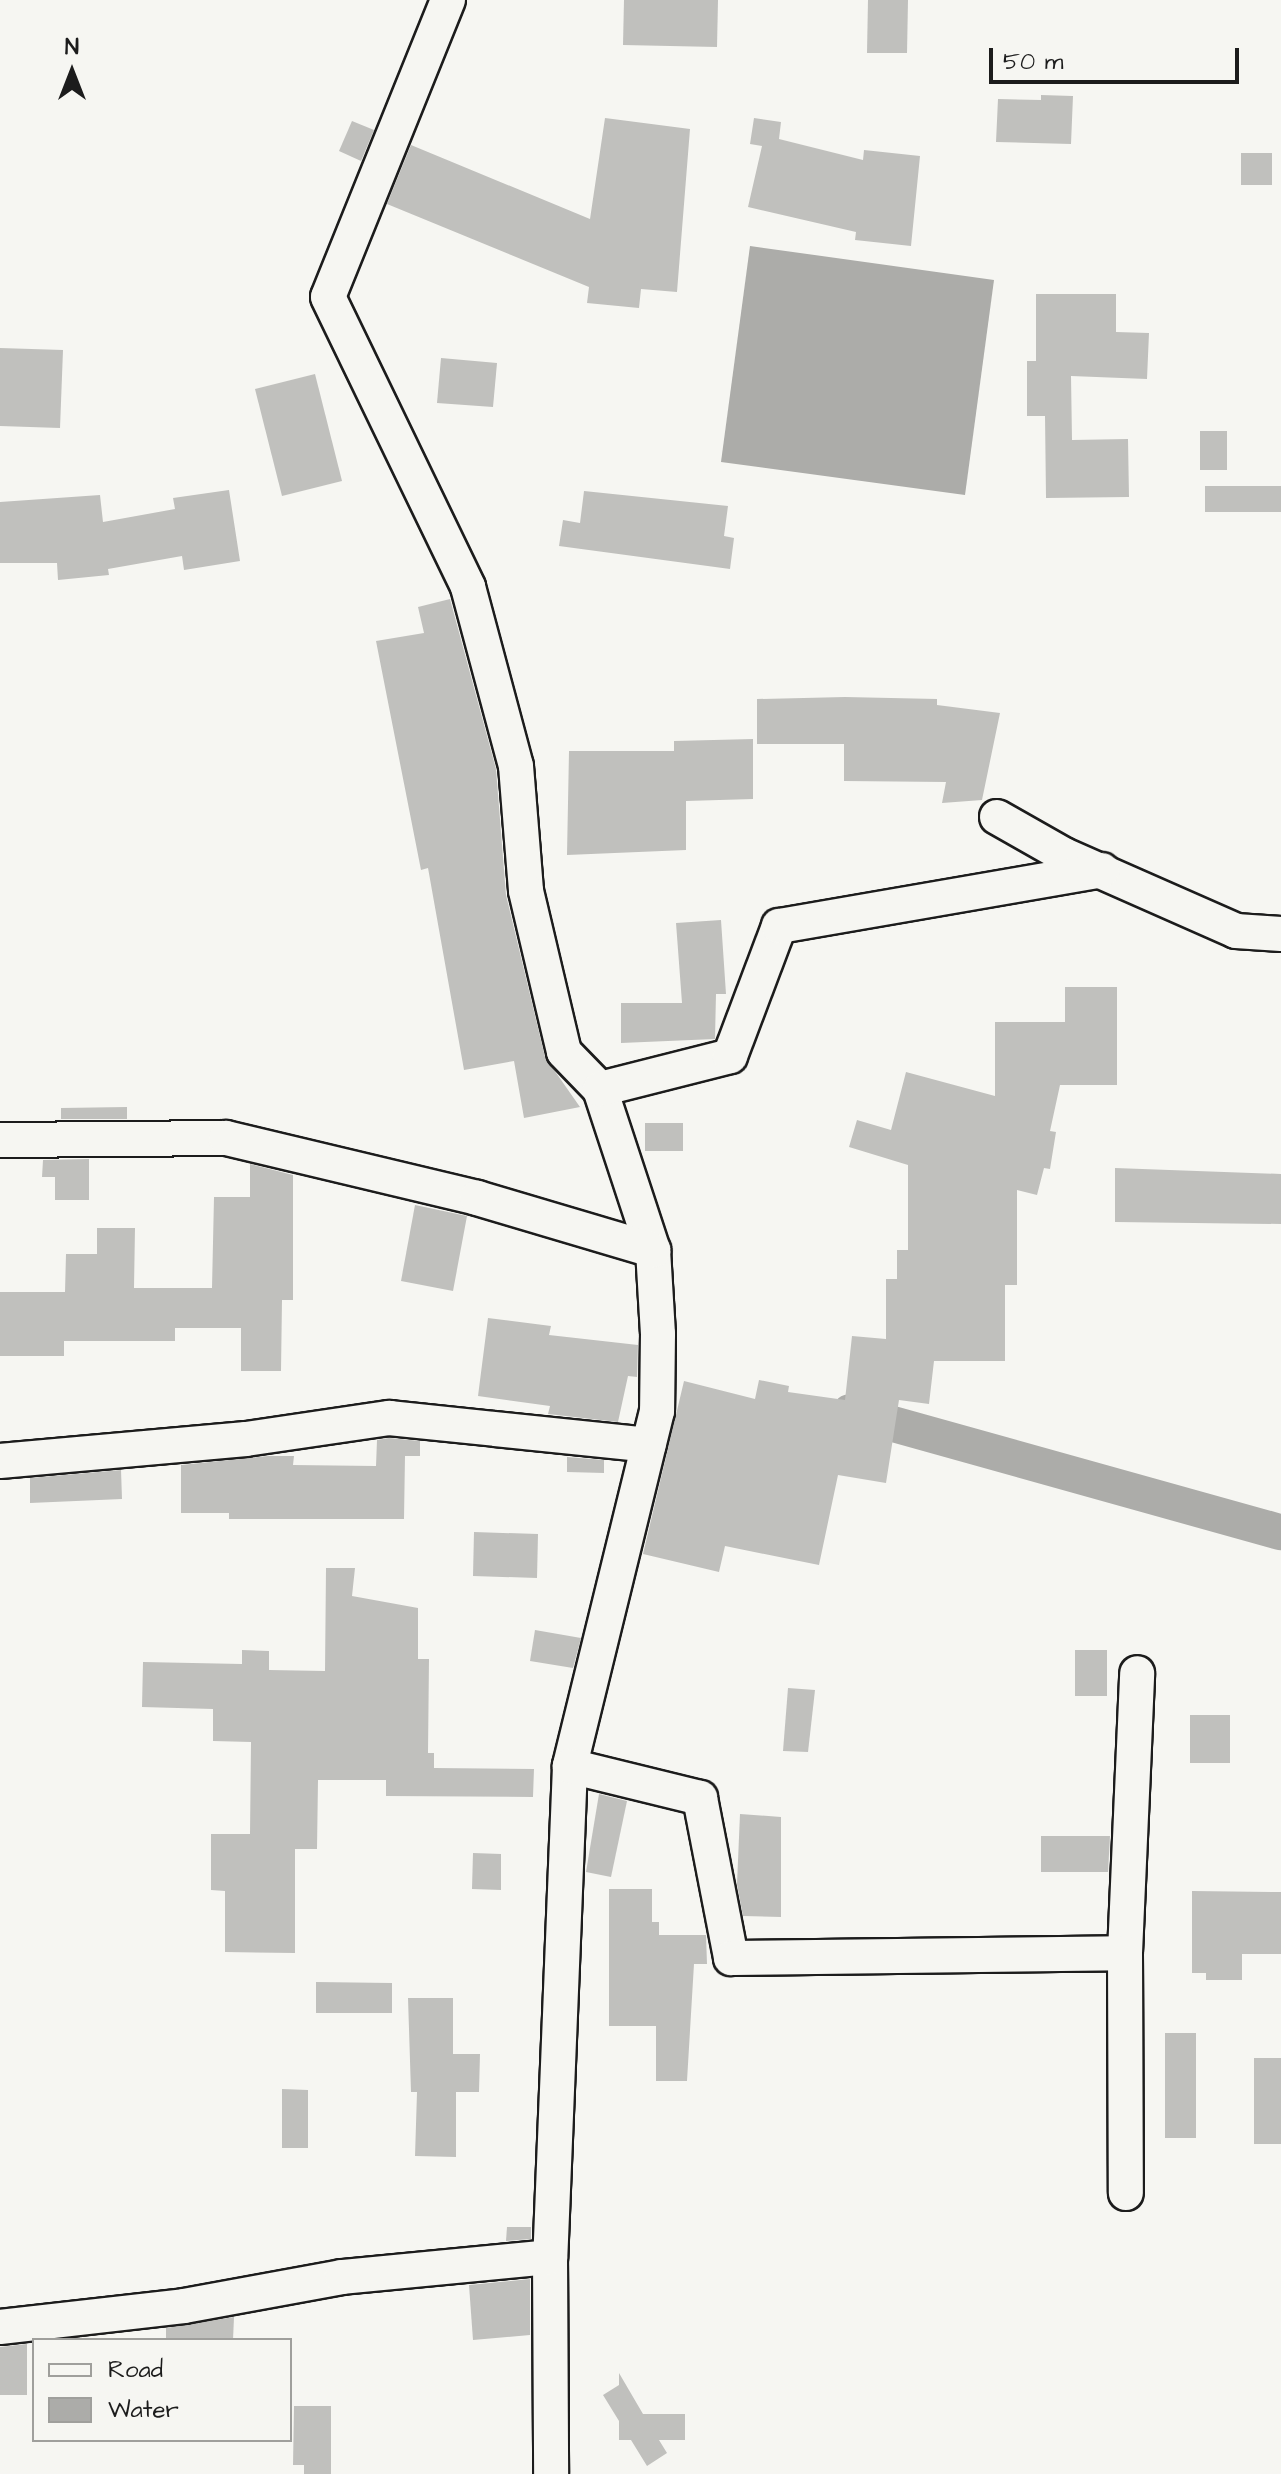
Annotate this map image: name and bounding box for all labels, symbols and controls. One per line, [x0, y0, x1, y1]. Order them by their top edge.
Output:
north arrow [32, 32, 112, 112]
text: N [65, 32, 79, 63]
scale bar [993, 32, 1243, 82]
text: 50 m [1003, 45, 1063, 79]
legend [32, 2338, 292, 2442]
text: Road [108, 2353, 163, 2387]
text: Water [108, 2393, 179, 2427]

